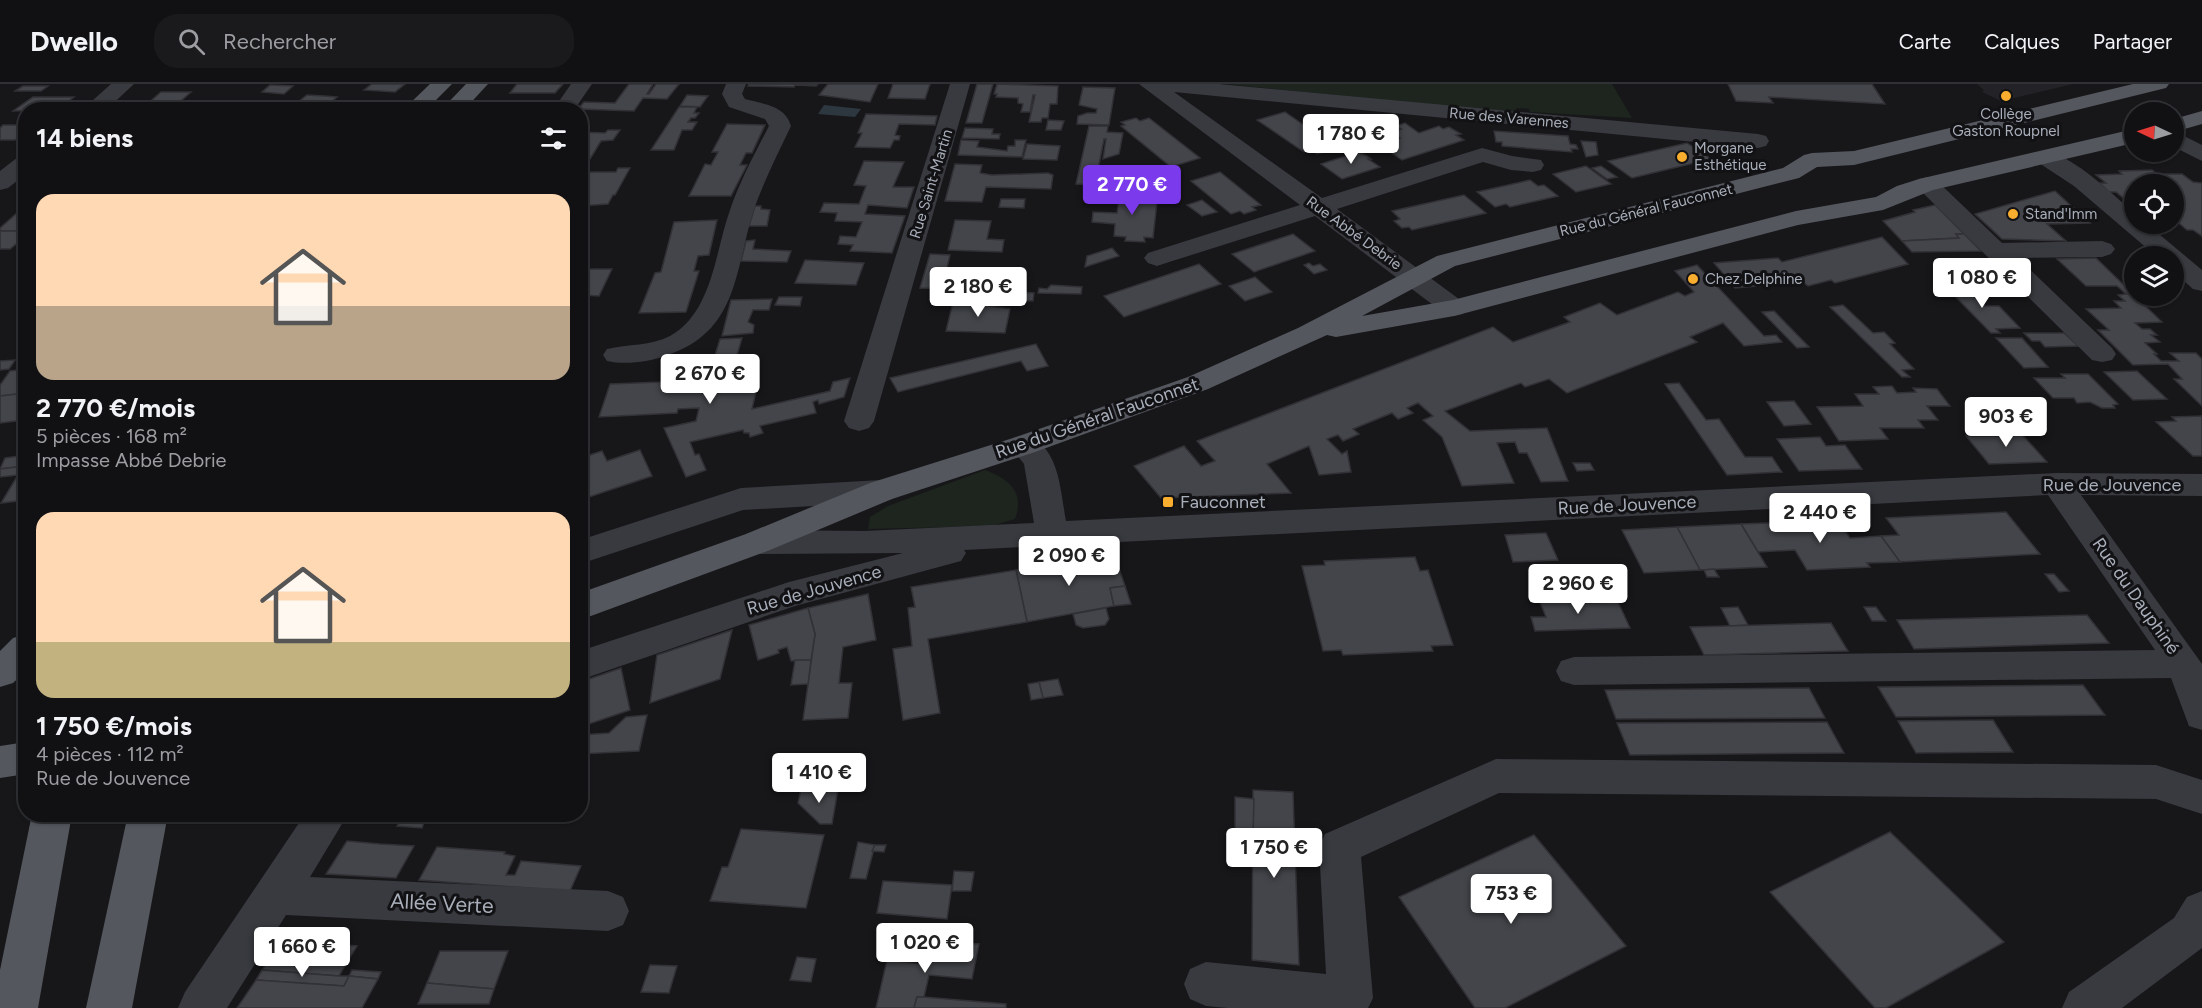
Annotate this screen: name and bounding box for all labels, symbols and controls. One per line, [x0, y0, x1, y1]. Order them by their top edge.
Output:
search box [154, 14, 574, 68]
text: Dwello [30, 24, 118, 58]
icon: search [175, 25, 208, 58]
text: Rechercher [223, 28, 336, 55]
text: Carte [1899, 29, 1951, 54]
text: Calques [1984, 29, 2060, 54]
text: Partager [2093, 29, 2172, 54]
marker: Collège Gaston Roupnel [1999, 89, 2013, 103]
north arrow [2124, 102, 2184, 162]
map controls [2124, 102, 2184, 306]
street label: Rue des Varennes [1448, 104, 1570, 132]
place label: Collège Gaston Roupnel [1952, 105, 2060, 140]
pin: 1 780 € [1296, 114, 1406, 165]
text: 1 780 € [1317, 121, 1385, 145]
text: 14 biens [36, 122, 133, 154]
icon: filters [537, 122, 570, 155]
street label: Rue Saint-Martin [906, 127, 956, 241]
place label: Morgane Esthétique [1694, 139, 1767, 174]
marker: Morgane Esthétique [1675, 150, 1689, 164]
pin: 2 770 € [1077, 165, 1187, 216]
text: 2 770 € [1097, 172, 1167, 196]
button: locate [2124, 174, 2184, 234]
street label: Rue du Général Fauconnet [1558, 180, 1735, 240]
street label: Rue Abbé Debrie [1303, 192, 1405, 274]
place label: Stand'Imm [2025, 205, 2097, 223]
marker: Stand'Imm [2006, 207, 2020, 221]
icon: home [249, 233, 357, 341]
button: layers [2124, 246, 2184, 306]
pin: 1 080 € [1927, 258, 2037, 309]
text: 1 080 € [1947, 265, 2017, 289]
pin: 2 180 € [923, 267, 1033, 318]
place label: Chez Delphine [1705, 270, 1803, 288]
marker: Chez Delphine [1686, 272, 1700, 286]
text: 2 180 € [944, 274, 1012, 298]
pin: 2 670 € [655, 354, 765, 405]
text: 2 670 € [675, 361, 745, 385]
street label: Rue du Général Fauconnet [992, 373, 1202, 463]
text: 2 770 €/mois [36, 392, 195, 424]
pin: 903 € [1964, 397, 2048, 448]
text: 903 € [1979, 404, 2033, 428]
text: 5 pièces · 168 m² [36, 424, 187, 448]
text: Impasse Abbé Debrie [36, 448, 227, 472]
street label: Rue de Jouvence [2043, 474, 2182, 496]
street label: Rue de Jouvence [1557, 490, 1697, 520]
place label: Fauconnet [1180, 491, 1266, 513]
pin: 2 440 € [1765, 493, 1875, 544]
marker: Fauconnet [1161, 495, 1175, 509]
text: 2 440 € [1783, 500, 1857, 524]
street label: Rue du Dauphiné [2088, 534, 2184, 659]
pin: 2 090 € [1014, 536, 1124, 587]
text: 2 090 € [1033, 543, 1105, 567]
icon: home [249, 551, 357, 659]
street label: Rue de Jouvence [744, 560, 884, 620]
pin: 2 960 € [1523, 564, 1633, 615]
text: 2 960 € [1542, 571, 1614, 595]
text: 1 750 €/mois [36, 710, 192, 742]
text: 4 pièces · 112 m² [36, 742, 184, 766]
pin: 1 410 € [764, 753, 874, 804]
text: 1 410 € [786, 760, 852, 784]
text: Rue de Jouvence [36, 766, 190, 790]
pin: 1 750 € [1219, 828, 1329, 879]
text: 1 750 € [1240, 835, 1308, 859]
pin: 753 € [1469, 874, 1553, 925]
text: 753 € [1485, 881, 1537, 905]
street label: Allée Verte [390, 888, 494, 918]
pin: 1 020 € [870, 923, 980, 974]
pin: 1 660 € [247, 927, 357, 978]
text: 1 020 € [890, 930, 960, 954]
text: 1 660 € [268, 934, 336, 958]

